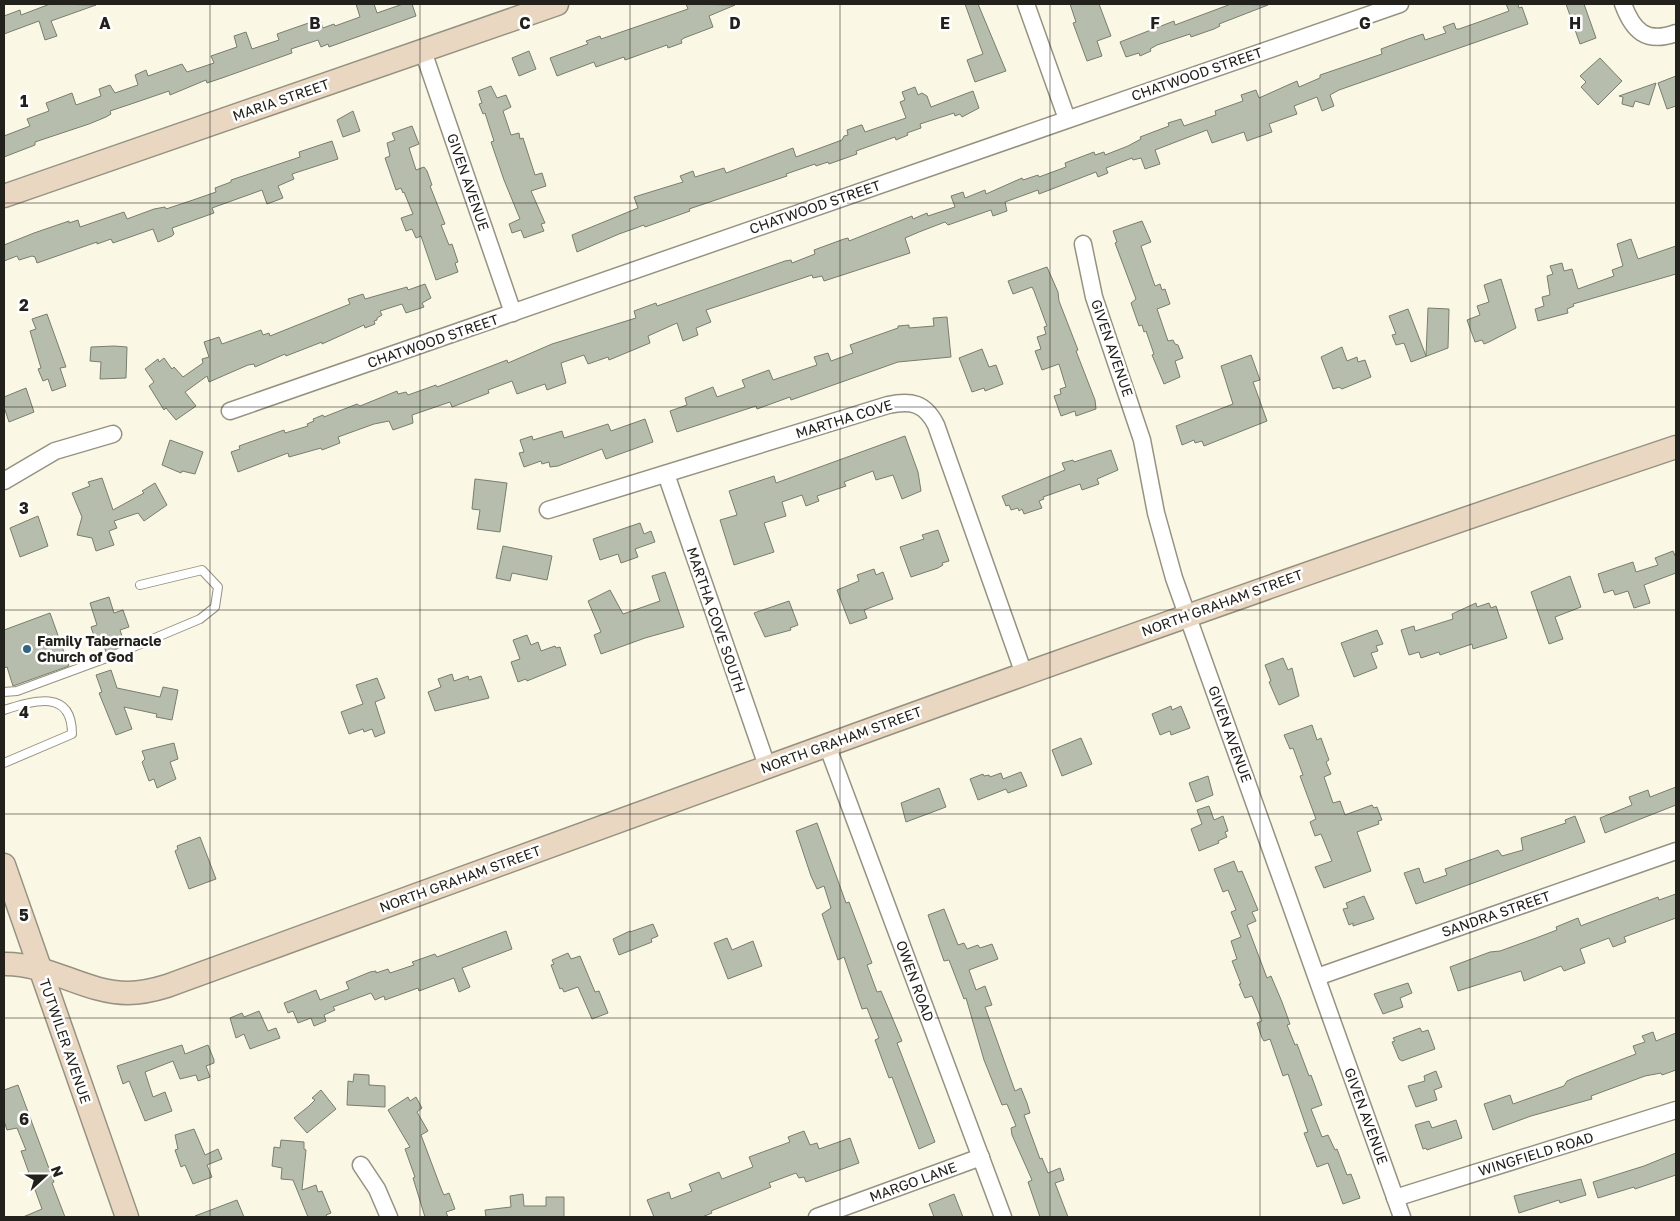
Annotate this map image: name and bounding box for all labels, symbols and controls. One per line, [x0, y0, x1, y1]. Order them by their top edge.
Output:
text: A [99, 13, 111, 33]
text: B [309, 13, 321, 33]
text: C [519, 13, 531, 33]
text: D [729, 13, 741, 33]
text: E [940, 13, 950, 33]
text: F [1150, 13, 1160, 33]
text: G [1359, 13, 1371, 33]
text: H [1569, 13, 1581, 33]
street label: CHATWOOD STREET [1129, 43, 1265, 104]
street label: MARIA STREET [230, 75, 332, 124]
text: 1 [20, 91, 28, 111]
street label: GIVEN AVENUE [444, 131, 493, 233]
street label: CHATWOOD STREET [747, 176, 883, 237]
text: 2 [19, 295, 29, 315]
street label: GIVEN AVENUE [1088, 297, 1137, 399]
street label: CHATWOOD STREET [365, 310, 501, 371]
street label: MARTHA COVE [793, 396, 894, 441]
text: 3 [19, 498, 29, 518]
street label: MARTHA COVE SOUTH [684, 545, 749, 695]
street label: NORTH GRAHAM STREET [1139, 565, 1305, 640]
place label: Family Tabernacle Church of God [37, 632, 162, 665]
marker: Family Tabernacle Church of God [21, 643, 33, 655]
street label: GIVEN AVENUE [1205, 683, 1256, 785]
text: 4 [19, 702, 29, 722]
street label: NORTH GRAHAM STREET [758, 702, 924, 777]
street label: NORTH GRAHAM STREET [377, 841, 543, 916]
street label: SANDRA STREET [1439, 887, 1553, 940]
text: 5 [19, 905, 29, 925]
street label: OWEN ROAD [893, 938, 938, 1024]
street label: TUTWILER AVENUE [36, 976, 95, 1105]
street label: GIVEN AVENUE [1341, 1065, 1392, 1167]
text: 6 [19, 1109, 29, 1129]
street label: WINGFIELD ROAD [1476, 1128, 1596, 1179]
north arrow [20, 1151, 70, 1201]
street label: MARGO LANE [867, 1158, 959, 1205]
text: N [48, 1163, 67, 1179]

